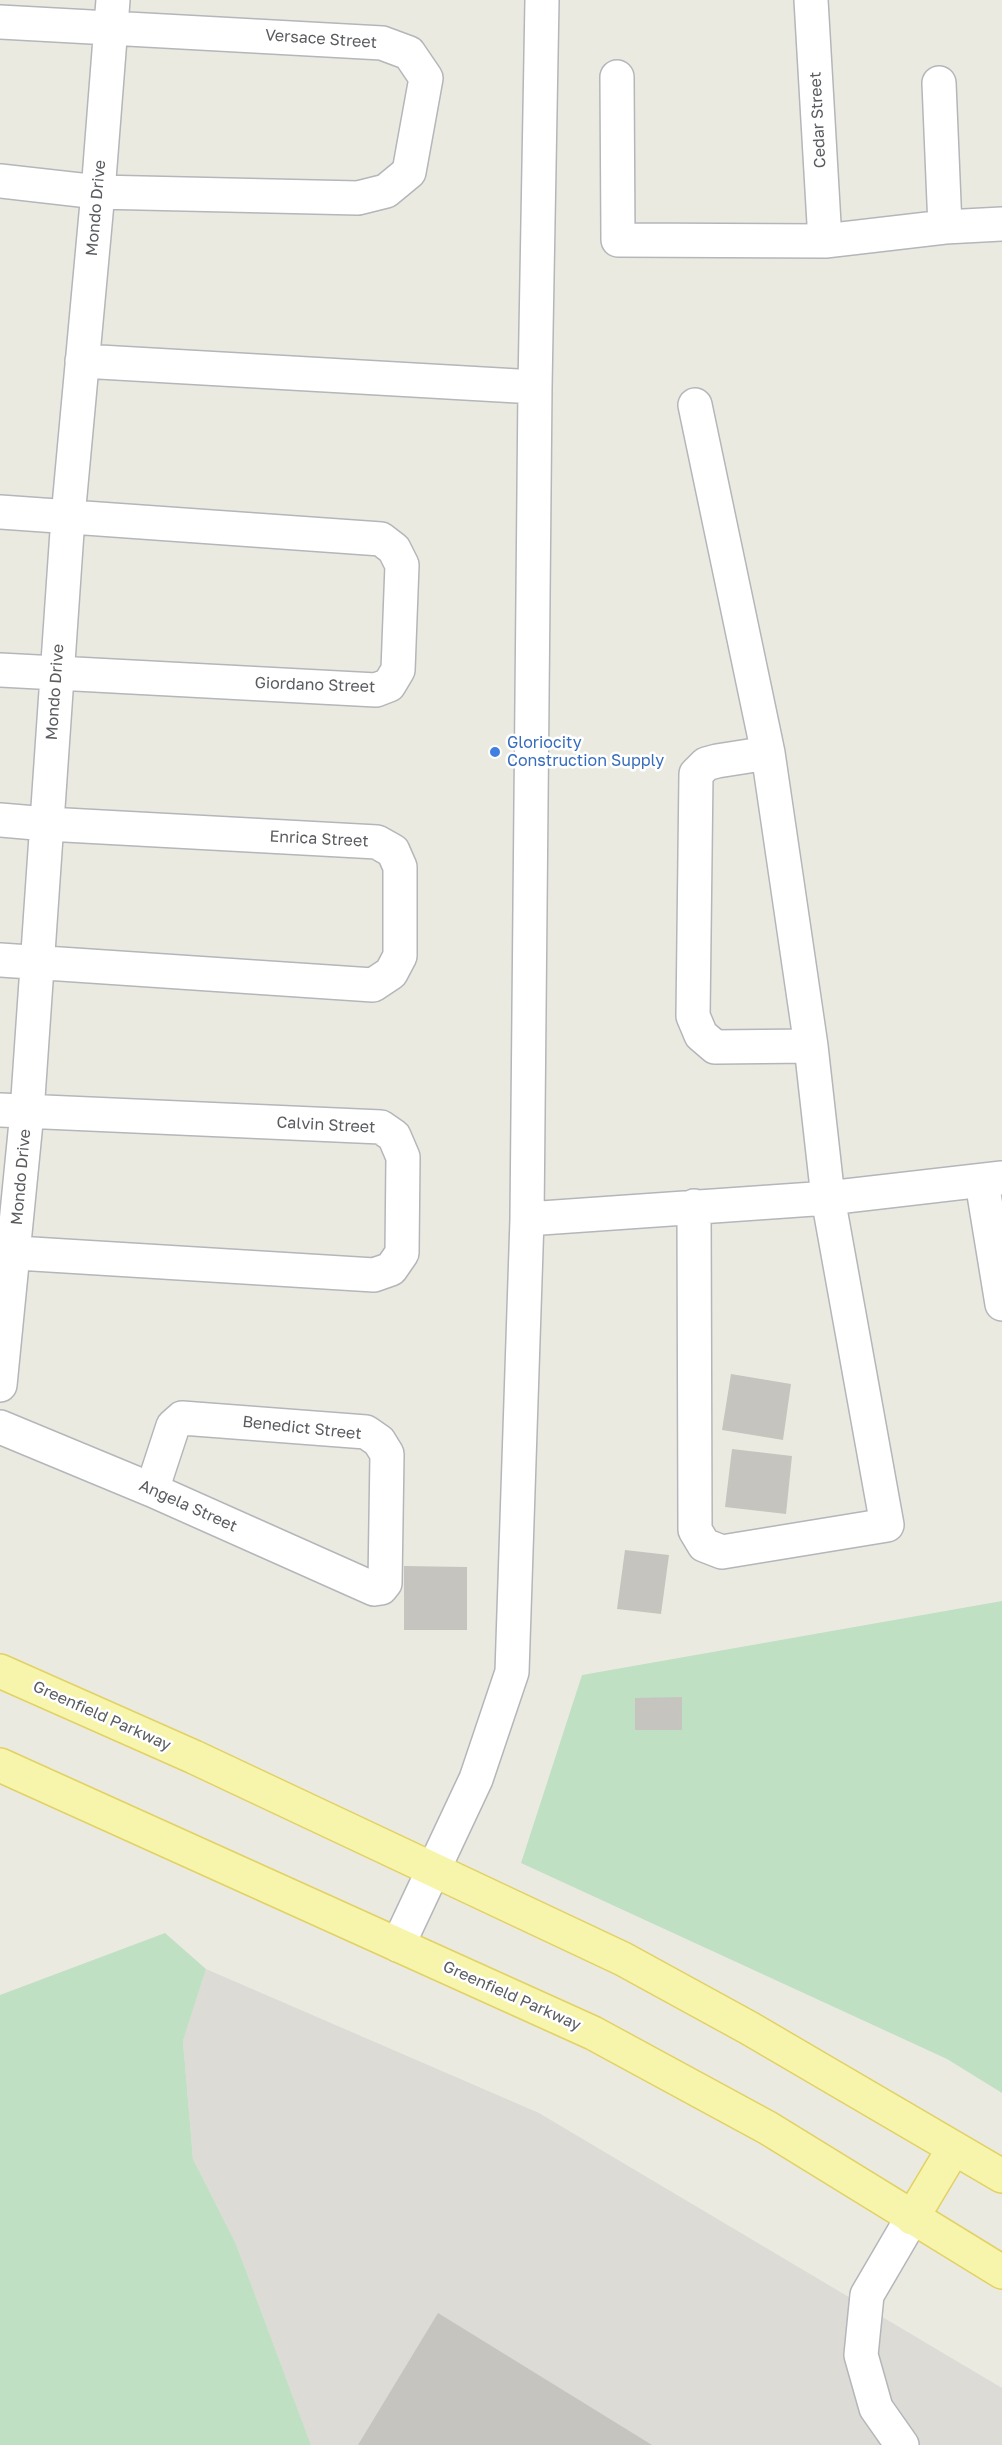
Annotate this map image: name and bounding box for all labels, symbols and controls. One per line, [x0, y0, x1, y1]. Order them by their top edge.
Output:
street label: Versace Street [264, 26, 378, 52]
street label: Cedar Street [806, 71, 830, 169]
street label: Mondo Drive [82, 159, 110, 257]
street label: Mondo Drive [42, 643, 68, 741]
street label: Giordano Street [254, 673, 376, 697]
place label: Gloriocity Construction Supply [507, 733, 664, 771]
marker: Gloriocity Construction Supply [488, 745, 502, 759]
street label: Enrica Street [269, 827, 369, 851]
street label: Calvin Street [276, 1113, 376, 1137]
street label: Mondo Drive [7, 1128, 35, 1226]
street label: Benedict Street [241, 1412, 363, 1444]
street label: Angela Street [136, 1476, 240, 1536]
street label: Greenfield Parkway [30, 1677, 174, 1755]
street label: Greenfield Parkway [440, 1957, 584, 2035]

